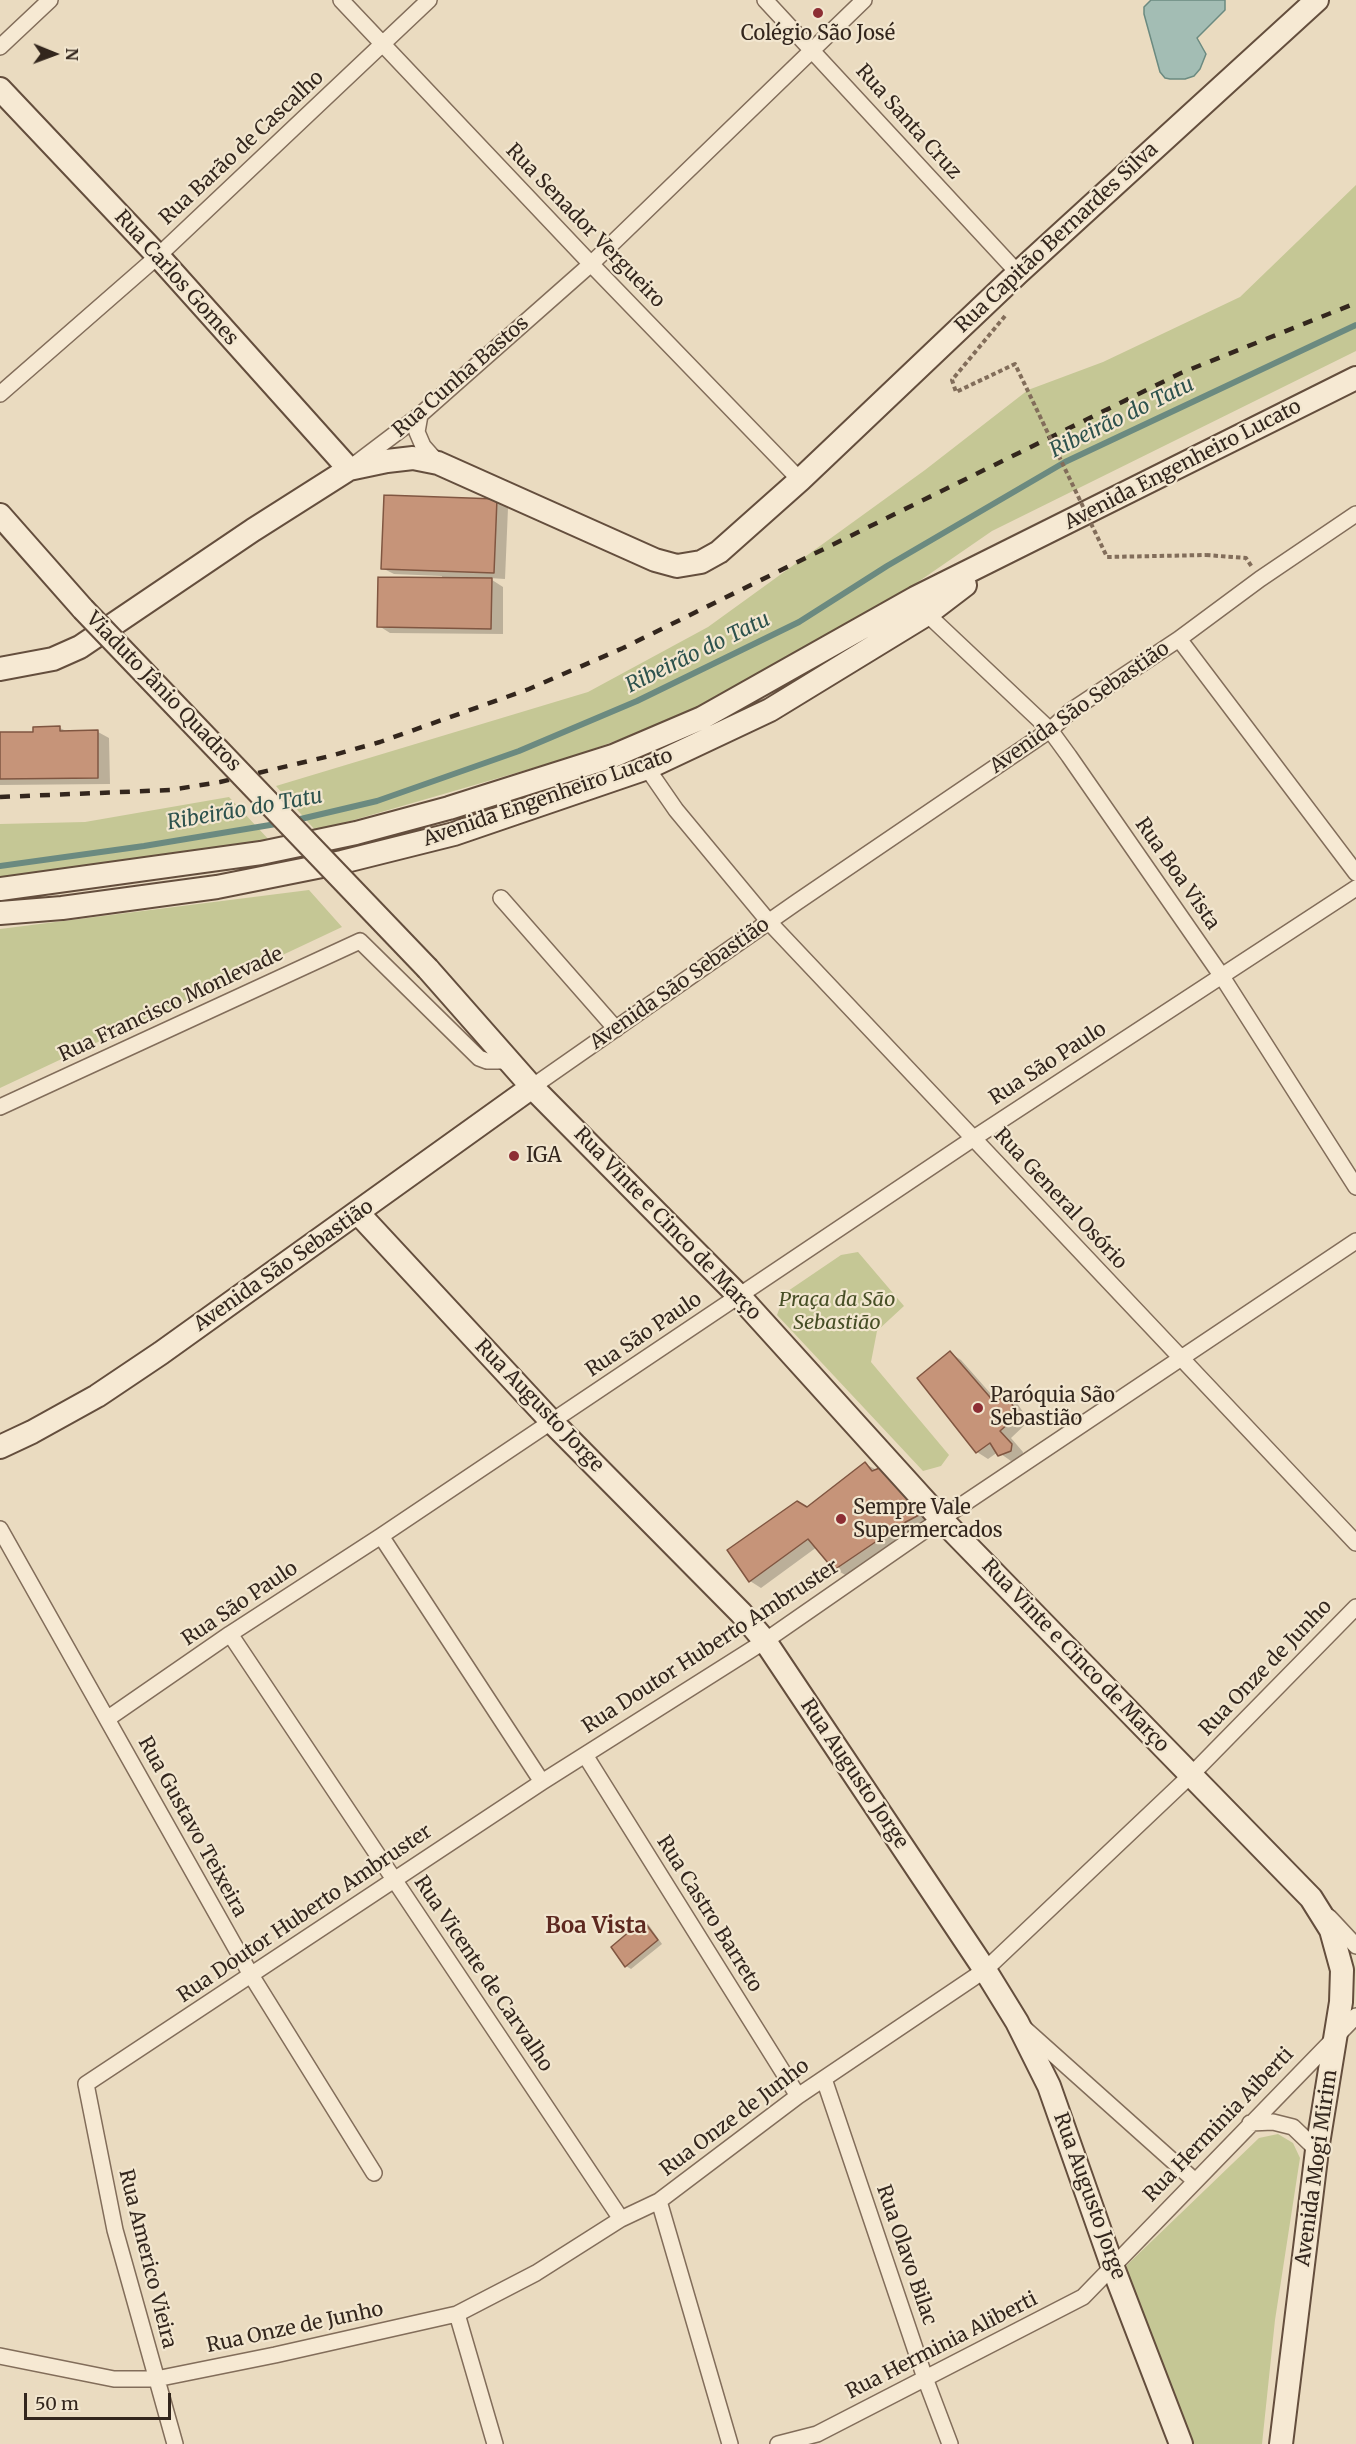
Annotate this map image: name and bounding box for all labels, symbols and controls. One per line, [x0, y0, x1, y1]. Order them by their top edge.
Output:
marker: Colégio São José [811, 6, 825, 20]
place label: Colégio São José [741, 22, 895, 46]
north arrow [24, 24, 84, 84]
text: N [62, 48, 82, 61]
street label: Rua Santa Cruz [850, 60, 966, 184]
street label: Rua Barão de Cascalho [155, 66, 329, 230]
street label: Rua Capitão Bernardes Silva [951, 138, 1163, 338]
street label: Rua Senador Vergueiro [500, 139, 670, 313]
street label: Rua Carlos Gomes [109, 206, 243, 350]
street label: Rua Cunha Bastos [388, 311, 534, 443]
water label: Ribeirão do Tatu [1046, 372, 1198, 464]
street label: Avenida Engenheiro Lucato [1061, 395, 1305, 535]
street label: Viaduto Jânio Quadros [81, 607, 245, 777]
water label: Ribeirão do Tatu [622, 607, 774, 699]
street label: Avenida São Sebastião [986, 637, 1174, 779]
street label: Avenida Engenheiro Lucato [420, 744, 676, 852]
water label: Ribeirão do Tatu [165, 784, 325, 836]
street label: Rua Boa Vista [1130, 813, 1224, 935]
street label: Avenida São Sebastião [586, 913, 774, 1055]
street label: Rua Francisco Monlevade [55, 942, 287, 1068]
street label: Rua São Paulo [985, 1017, 1111, 1111]
street label: Rua Vinte e Cinco de Março [568, 1123, 766, 1325]
street label: Rua General Osório [988, 1123, 1132, 1275]
place label: IGA [526, 1144, 561, 1168]
marker: IGA [507, 1149, 521, 1163]
street label: Avenida São Sebastião [190, 1195, 378, 1337]
street label: Rua São Paulo [582, 1287, 706, 1383]
park label: Praça da São Sebastião [779, 1288, 895, 1335]
street label: Rua Augusto Jorge [470, 1335, 608, 1477]
place label: Paróquia São Sebastião [990, 1384, 1115, 1431]
marker: Paróquia São Sebastião [971, 1401, 985, 1415]
place label: Sempre Vale Supermercados [853, 1496, 1002, 1543]
marker: Sempre Vale Supermercados [834, 1512, 848, 1526]
street label: Rua Doutor Huberto Ambruster [578, 1555, 844, 1739]
street label: Rua Vinte e Cinco de Março [976, 1555, 1174, 1757]
street label: Rua São Paulo [178, 1556, 302, 1652]
street label: Rua Onze de Junho [1195, 1595, 1337, 1741]
street label: Rua Augusto Jorge [795, 1695, 913, 1853]
street label: Rua Gustavo Teixeira [132, 1733, 252, 1921]
street label: Rua Doutor Huberto Ambruster [173, 1820, 437, 2008]
street label: Rua Castro Barreto [651, 1831, 767, 1997]
street label: Rua Vicente de Carvalho [408, 1872, 558, 2076]
district label: Boa Vista [545, 1914, 647, 1940]
street label: Rua Herminia Aiberti [1139, 2043, 1299, 2207]
street label: Rua Onze de Junho [656, 2054, 814, 2182]
street label: Avenida Mogi Mirim [1291, 2068, 1343, 2268]
street label: Rua Augusto Jorge [1048, 2110, 1130, 2282]
street label: Rua Americo Vieira [113, 2167, 181, 2351]
street label: Rua Olavo Bilac [871, 2182, 941, 2328]
street label: Rua Herminia Aliberti [842, 2287, 1042, 2405]
street label: Rua Onze de Junho [204, 2298, 386, 2358]
scale bar [27, 2381, 174, 2419]
text: 50 m [35, 2392, 79, 2415]

